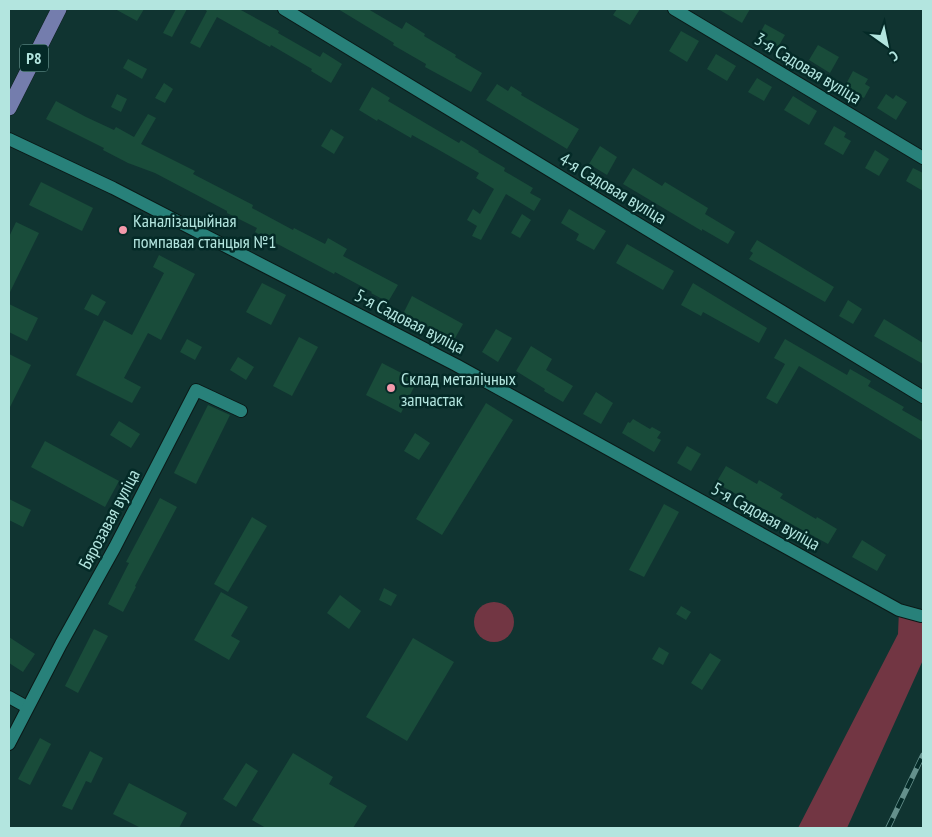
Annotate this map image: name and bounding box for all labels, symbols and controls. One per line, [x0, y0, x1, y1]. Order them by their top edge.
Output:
north arrow [862, 20, 912, 70]
street label: 3-я Садовая вуліца [750, 27, 866, 109]
road number: Р8 [20, 44, 48, 72]
text: С [886, 47, 902, 66]
street label: 4-я Садовая вуліца [555, 147, 671, 229]
place label: Каналізацыйная помпавая станцыя №1 [133, 209, 276, 253]
marker: Каналізацыйная помпавая станцыя №1 [117, 224, 129, 236]
street label: 5-я Садовая вуліца [351, 283, 469, 359]
place label: Склад металічных запчастак [401, 367, 516, 411]
marker: Склад металічных запчастак [385, 382, 397, 394]
street label: Бярозавая вуліца [73, 465, 145, 573]
street label: 5-я Садовая вуліца [708, 477, 824, 555]

